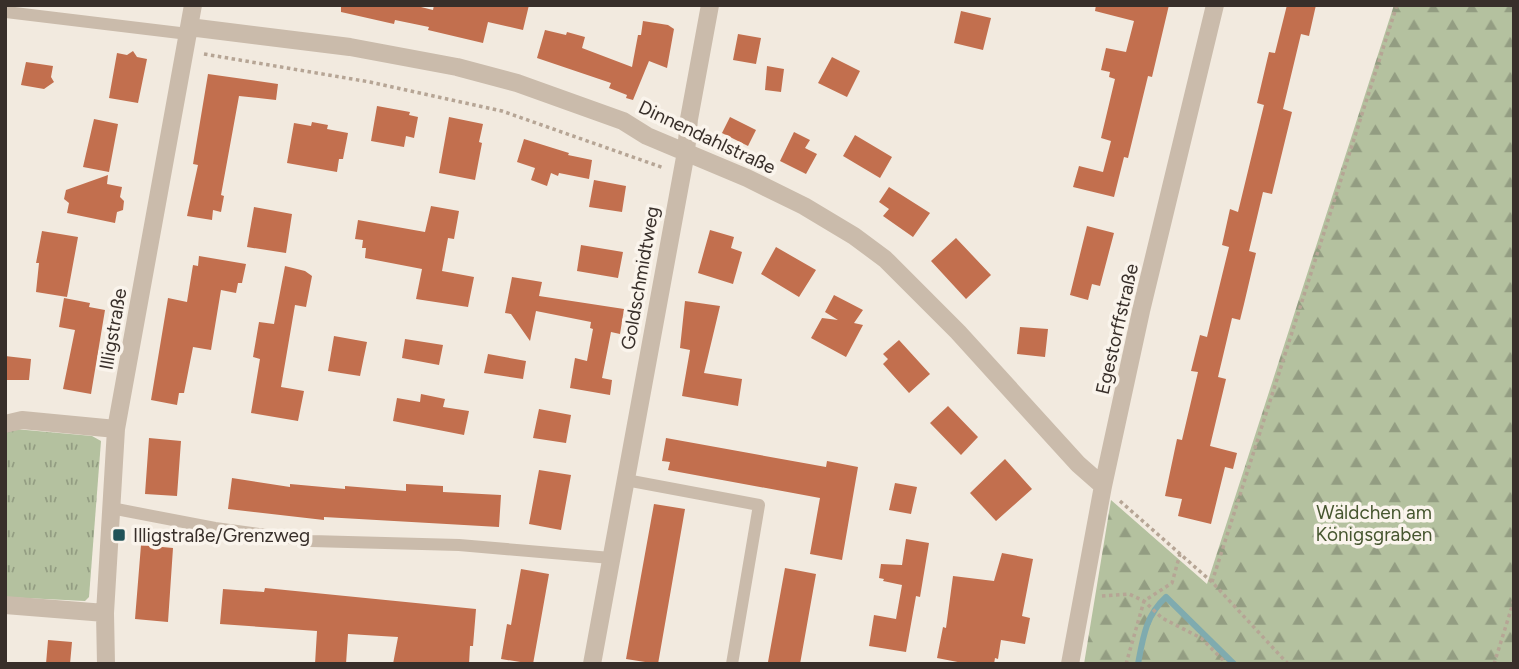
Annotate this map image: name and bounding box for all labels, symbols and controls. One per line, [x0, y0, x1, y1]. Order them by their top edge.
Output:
street label: Dinnendahlstraße [635, 95, 779, 179]
street label: Goldschmidtweg [616, 204, 664, 352]
street label: Egestorffstraße [1091, 261, 1143, 397]
street label: Illigstraße [95, 286, 131, 372]
park label: Wäldchen am Königsgraben [1316, 501, 1432, 546]
place label: Illigstraße/Grenzweg [133, 524, 310, 547]
marker: Illigstraße/Grenzweg [111, 527, 127, 543]

